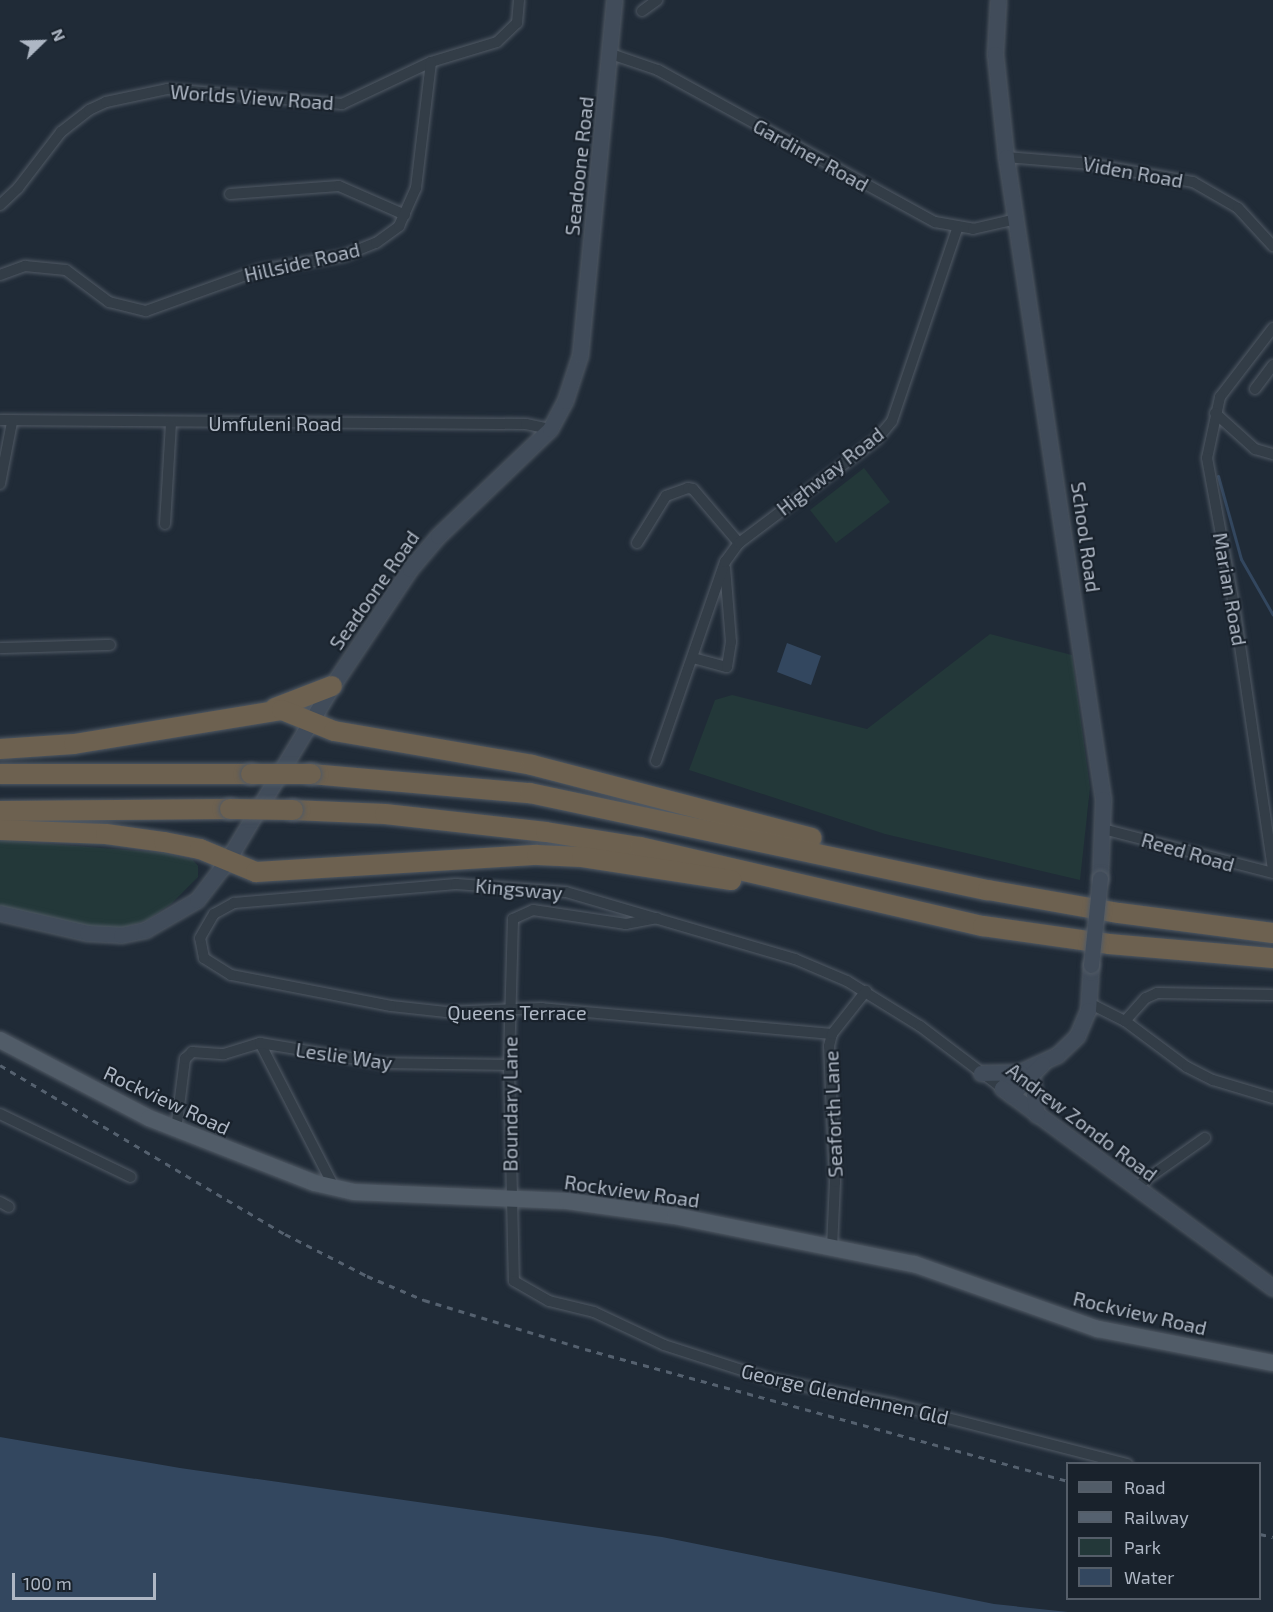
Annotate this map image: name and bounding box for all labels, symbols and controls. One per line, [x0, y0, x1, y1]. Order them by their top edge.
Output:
north arrow [12, 12, 72, 72]
text: N [48, 26, 70, 44]
street label: Worlds View Road [169, 79, 335, 115]
street label: Seadoone Road [560, 95, 598, 237]
street label: Gardiner Road [749, 113, 873, 197]
street label: Viden Road [1081, 151, 1185, 193]
street label: Hillside Road [242, 237, 362, 287]
street label: Umfuleni Road [208, 411, 342, 435]
street label: Highway Road [772, 422, 888, 520]
street label: School Road [1066, 480, 1106, 594]
street label: Seadoone Road [324, 526, 424, 654]
street label: Marian Road [1208, 530, 1252, 648]
street label: Reed Road [1139, 827, 1237, 877]
street label: Kingsway [474, 873, 564, 905]
street label: Queens Terrace [447, 1000, 587, 1024]
street label: Boundary Lane [498, 1036, 522, 1172]
street label: Leslie Way [294, 1037, 394, 1075]
street label: Seaforth Lane [819, 1050, 847, 1178]
street label: Andrew Zondo Road [1002, 1057, 1162, 1187]
street label: Rockview Road [100, 1060, 234, 1140]
street label: Rockview Road [563, 1170, 701, 1212]
street label: Rockview Road [1071, 1286, 1209, 1340]
street label: George Glendennen Gld [739, 1358, 951, 1430]
legend [1066, 1462, 1261, 1600]
text: Road [1124, 1476, 1165, 1498]
text: Railway [1124, 1506, 1189, 1528]
text: Park [1124, 1536, 1161, 1558]
scale bar [15, 1561, 159, 1599]
text: Water [1124, 1566, 1174, 1588]
text: 100 m [23, 1572, 72, 1594]

